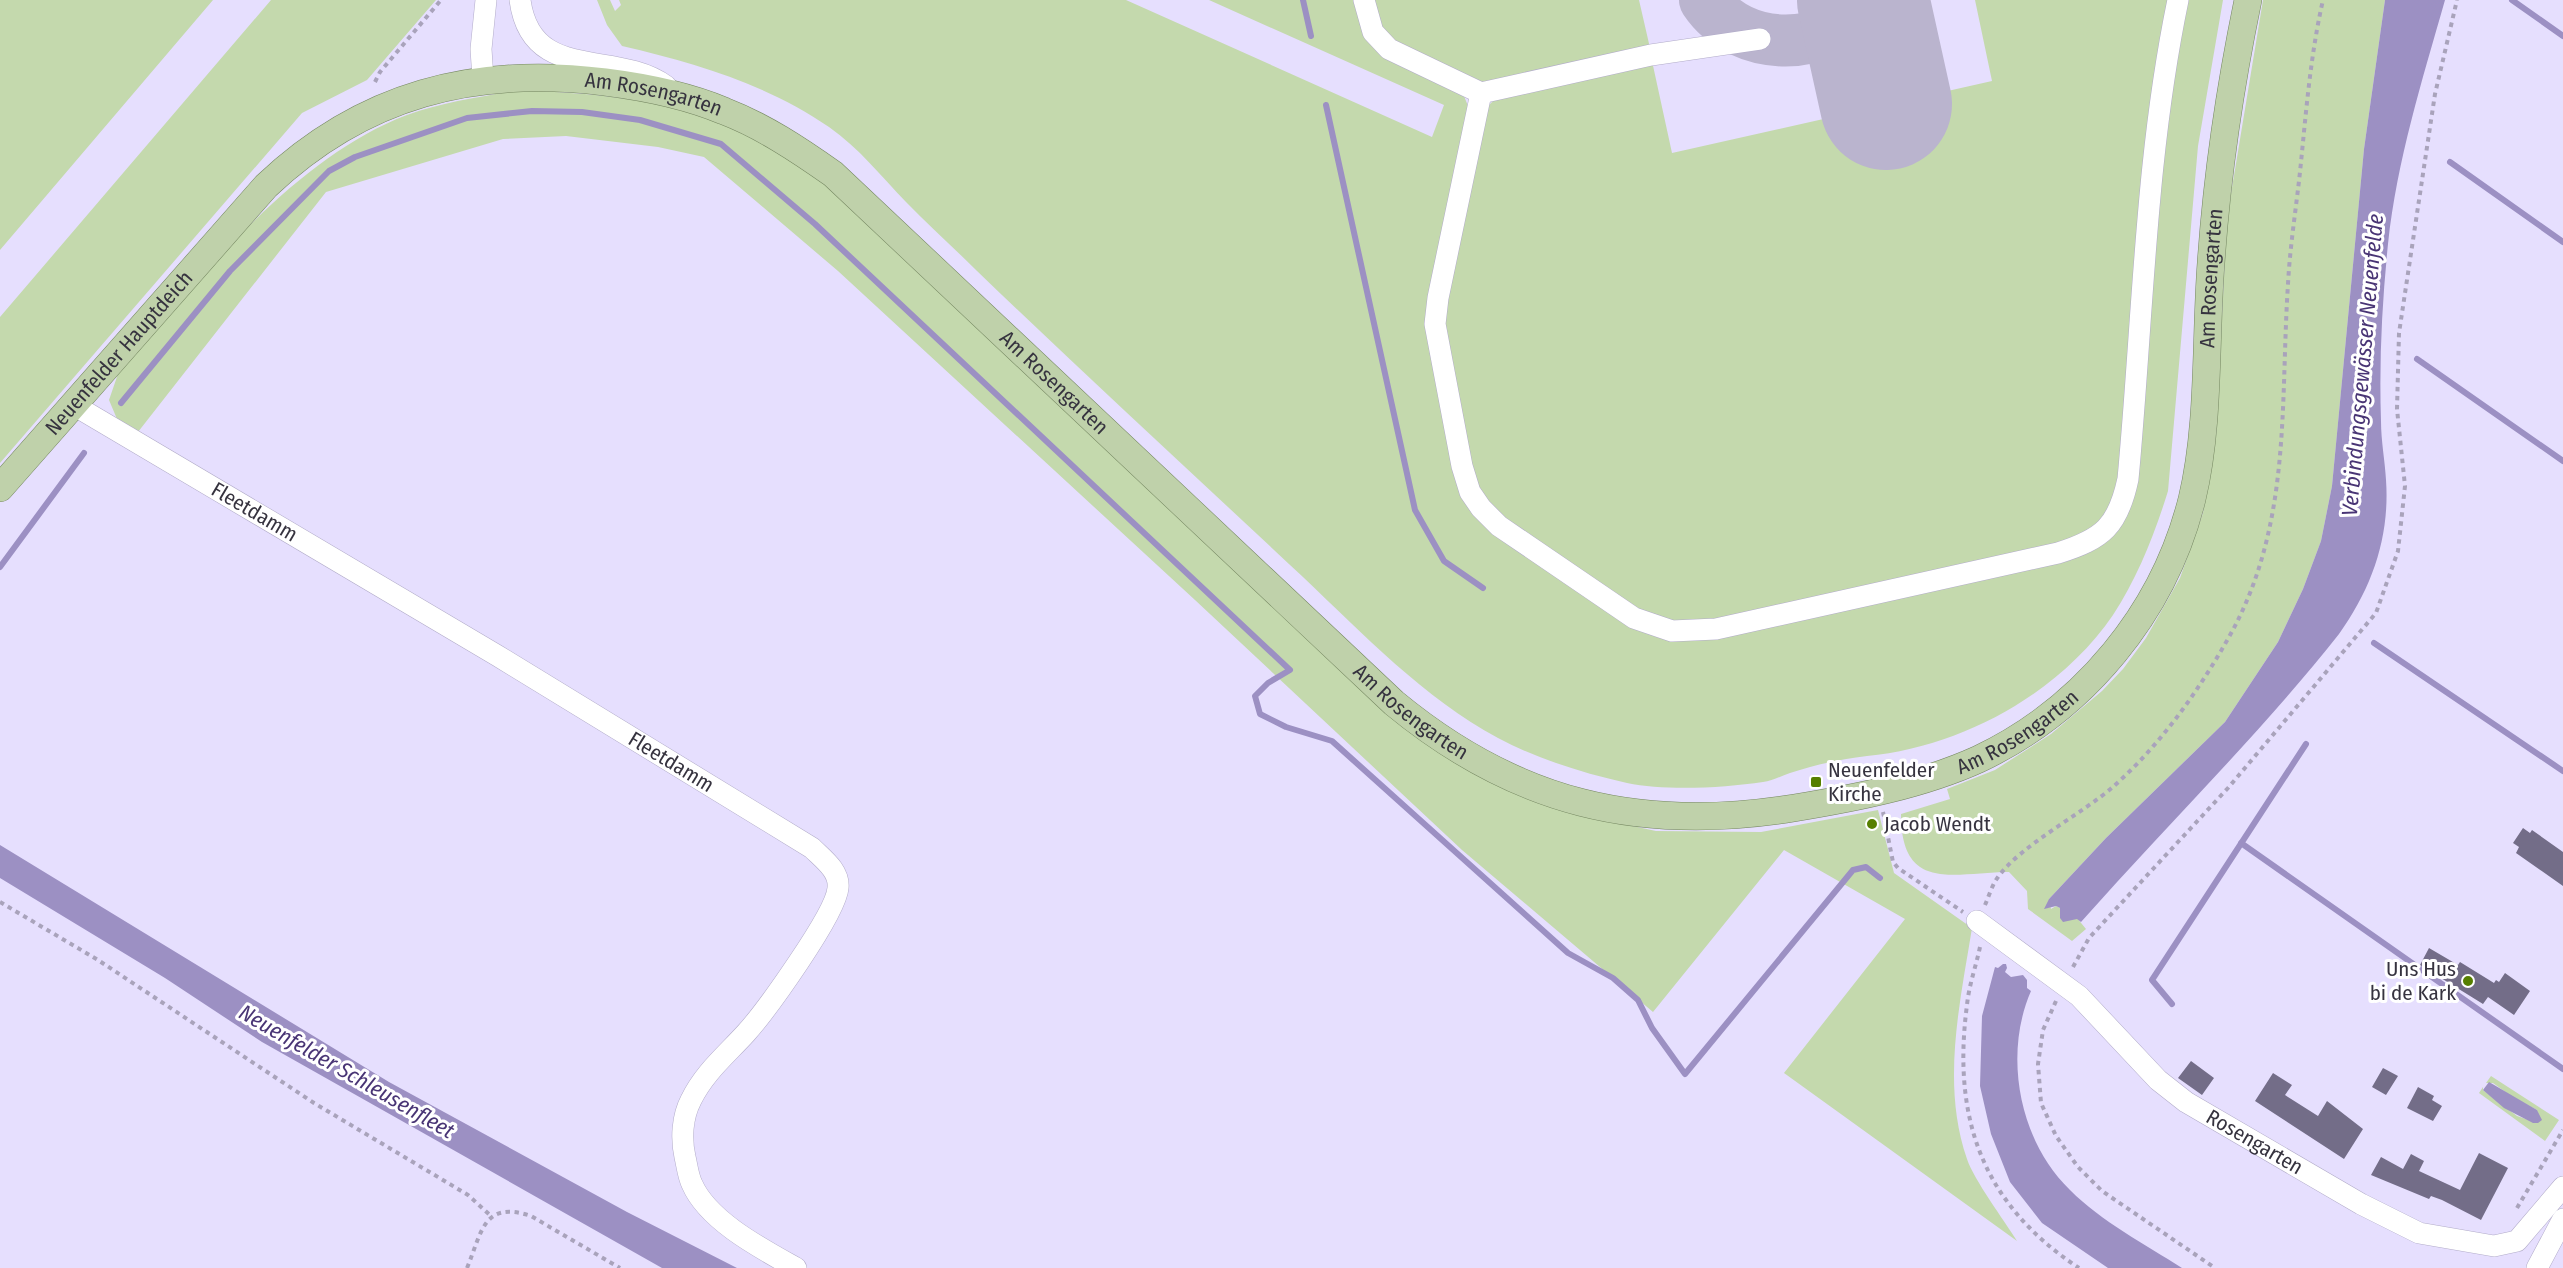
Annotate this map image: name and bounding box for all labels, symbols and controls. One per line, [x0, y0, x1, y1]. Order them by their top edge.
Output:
street label: Am Rosengarten [584, 67, 726, 122]
street label: Am Rosengarten [2194, 207, 2229, 349]
water label: Verbindungsgewässer Neuenfelde [2336, 213, 2389, 517]
street label: Neuenfelder Hauptdeich [40, 265, 198, 440]
street label: Am Rosengarten [994, 325, 1114, 440]
street label: Fleetdamm [207, 476, 302, 547]
street label: Am Rosengarten [1348, 658, 1473, 765]
street label: Am Rosengarten [1953, 684, 2084, 780]
street label: Fleetdamm [624, 726, 719, 798]
place label: Neuenfelder Kirche [1828, 757, 1935, 807]
marker: Neuenfelder Kirche [1809, 775, 1823, 789]
place label: Jacob Wendt [1884, 811, 1991, 837]
marker: Jacob Wendt [1865, 817, 1879, 831]
place label: Uns Hus bi de Kark [2370, 956, 2456, 1006]
marker: Uns Hus bi de Kark [2461, 974, 2475, 988]
water label: Neuenfelder Schleusenfleet [234, 999, 460, 1145]
street label: Rosengarten [2202, 1104, 2308, 1180]

